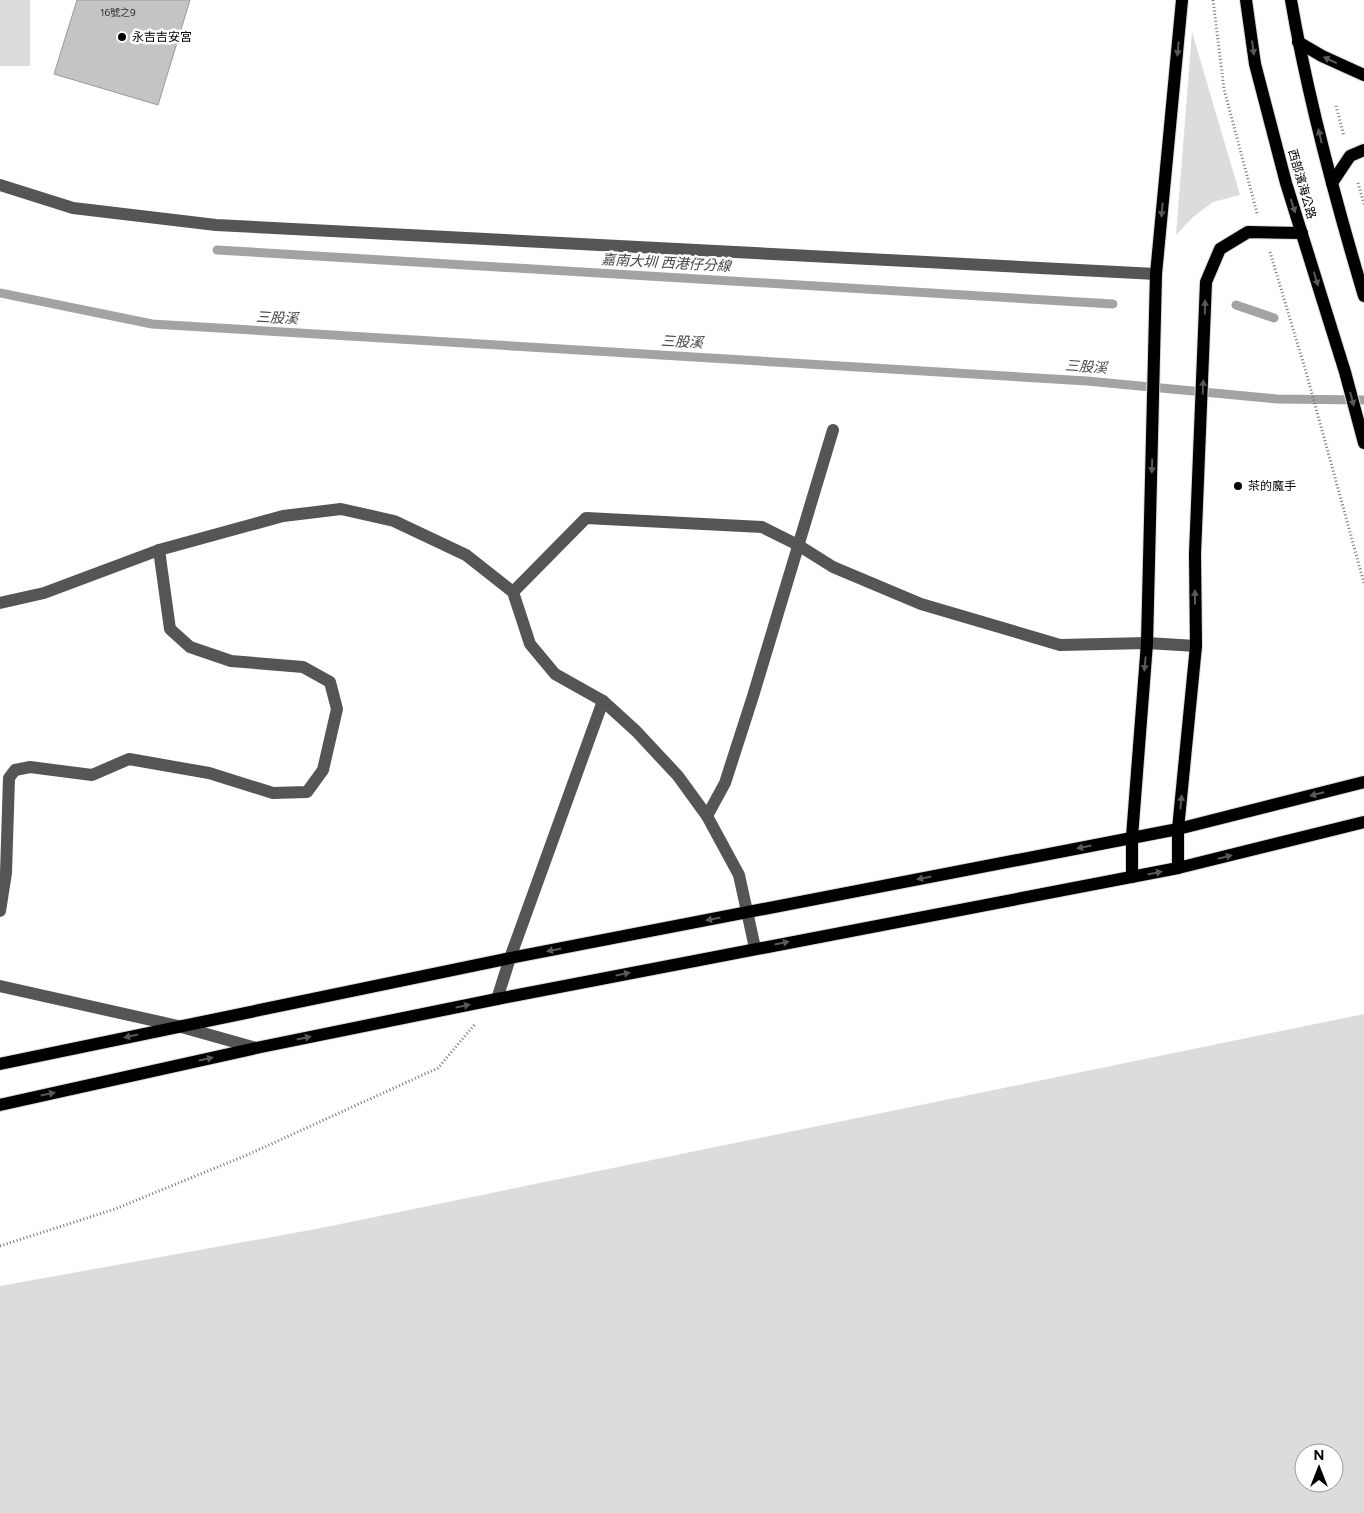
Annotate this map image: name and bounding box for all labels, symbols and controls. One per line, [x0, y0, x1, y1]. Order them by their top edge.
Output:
house number: 16號之9 [100, 6, 136, 19]
place label: 永吉吉安宮 [132, 30, 192, 44]
marker: 永吉吉安宮 [116, 31, 128, 43]
one-way arrow [1173, 41, 1181, 57]
one-way arrow [1249, 41, 1257, 57]
one-way arrow [1323, 56, 1337, 64]
one-way arrow [1316, 128, 1324, 143]
street label: 西部濱海公路 [1285, 147, 1319, 221]
one-way arrow [1290, 198, 1297, 213]
one-way arrow [1158, 203, 1166, 219]
water label: 嘉南大圳 西港仔分線 [601, 251, 733, 275]
one-way arrow [1313, 272, 1321, 287]
one-way arrow [1201, 298, 1209, 314]
water label: 三股溪 [256, 308, 300, 328]
water label: 三股溪 [661, 332, 705, 352]
water label: 三股溪 [1064, 357, 1110, 377]
one-way arrow [1199, 379, 1207, 395]
one-way arrow [1349, 392, 1357, 407]
one-way arrow [1148, 458, 1156, 474]
place label: 茶的魔手 [1248, 479, 1296, 493]
marker: 茶的魔手 [1232, 480, 1244, 492]
one-way arrow [1191, 589, 1199, 605]
one-way arrow [1141, 656, 1149, 672]
one-way arrow [1309, 790, 1324, 798]
one-way arrow [1177, 794, 1185, 810]
one-way arrow [1075, 843, 1091, 851]
one-way arrow [1217, 852, 1232, 860]
one-way arrow [1147, 869, 1163, 877]
one-way arrow [916, 874, 932, 882]
one-way arrow [706, 915, 721, 923]
one-way arrow [775, 939, 790, 947]
one-way arrow [545, 946, 561, 954]
one-way arrow [615, 970, 631, 978]
one-way arrow [456, 1002, 471, 1010]
one-way arrow [123, 1032, 138, 1040]
one-way arrow [297, 1034, 313, 1042]
one-way arrow [199, 1055, 214, 1063]
one-way arrow [40, 1090, 55, 1098]
north arrow [1294, 1443, 1344, 1493]
text: N [1314, 1447, 1324, 1464]

